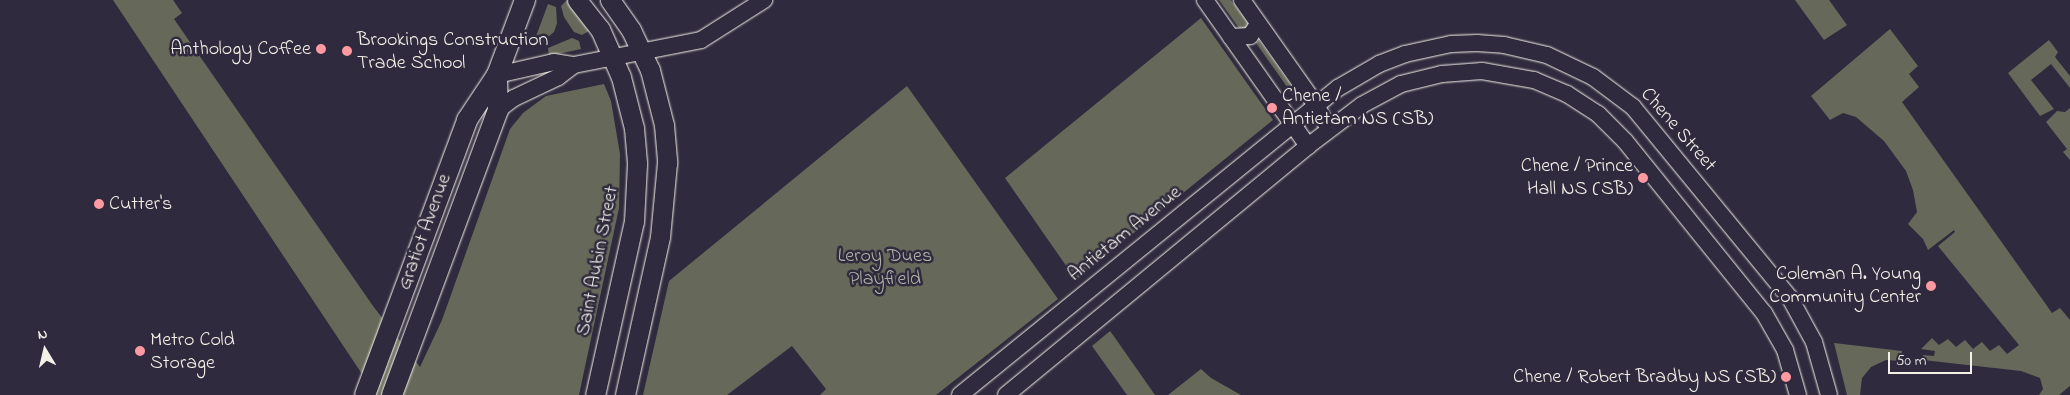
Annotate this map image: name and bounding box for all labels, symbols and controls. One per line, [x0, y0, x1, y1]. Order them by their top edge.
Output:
place label: Brookings Construction Trade School [357, 28, 548, 75]
place label: Anthology Coffee [170, 37, 311, 61]
marker: Anthology Coffee [315, 43, 327, 55]
marker: Brookings Construction Trade School [341, 45, 353, 57]
street label: Chene Street [1635, 83, 1721, 177]
place label: Chene / Antietam NS (SB) [1282, 84, 1433, 131]
marker: Chene / Antietam NS (SB) [1266, 102, 1278, 114]
place label: Chene / Prince Hall NS (SB) [1521, 155, 1633, 202]
street label: Gratiot Avenue [393, 171, 457, 293]
marker: Chene / Prince Hall NS (SB) [1637, 172, 1649, 184]
street label: Antietam Avenue [1063, 181, 1187, 287]
street label: Saint Aubin Street [572, 184, 624, 338]
place label: Cutter's [109, 192, 172, 216]
marker: Cutter's [93, 198, 105, 210]
park label: Leroy Dues Playfield [838, 244, 932, 291]
place label: Coleman A. Young Community Center [1769, 262, 1921, 309]
marker: Coleman A. Young Community Center [1925, 280, 1937, 292]
text: N [36, 324, 49, 346]
north arrow [20, 325, 70, 375]
place label: Metro Cold Storage [150, 328, 235, 375]
scale bar [1890, 342, 1974, 374]
marker: Metro Cold Storage [134, 345, 146, 357]
text: 50 m [1896, 350, 1926, 372]
place label: Chene / Robert Bradby NS (SB) [1513, 365, 1776, 389]
marker: Chene / Robert Bradby NS (SB) [1780, 371, 1792, 383]

